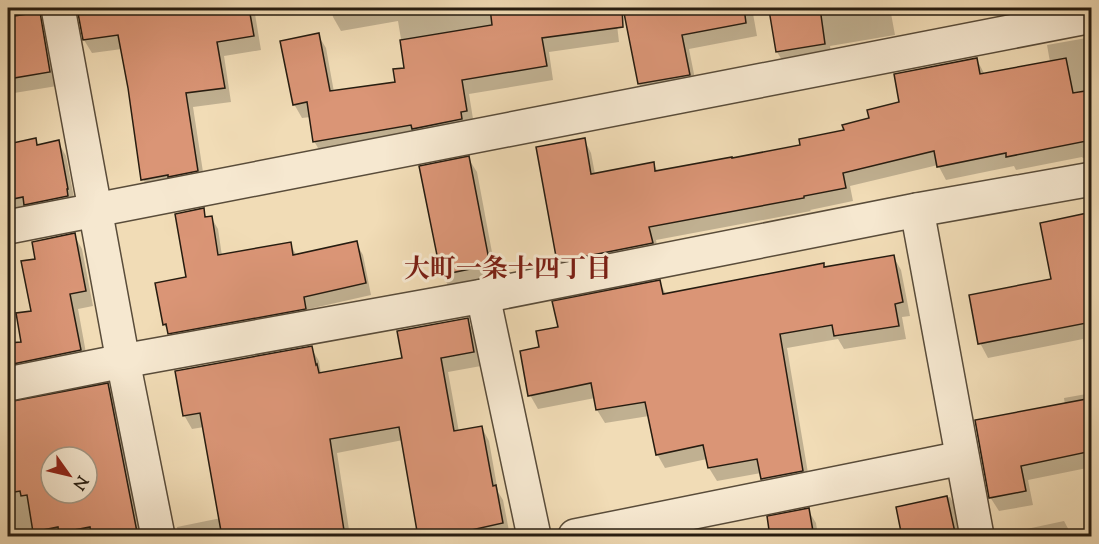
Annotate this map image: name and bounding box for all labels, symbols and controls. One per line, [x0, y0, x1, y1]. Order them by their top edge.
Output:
district label: 大町一条十四丁目 [404, 252, 612, 289]
north arrow [39, 445, 99, 505]
text: N [66, 470, 92, 494]

